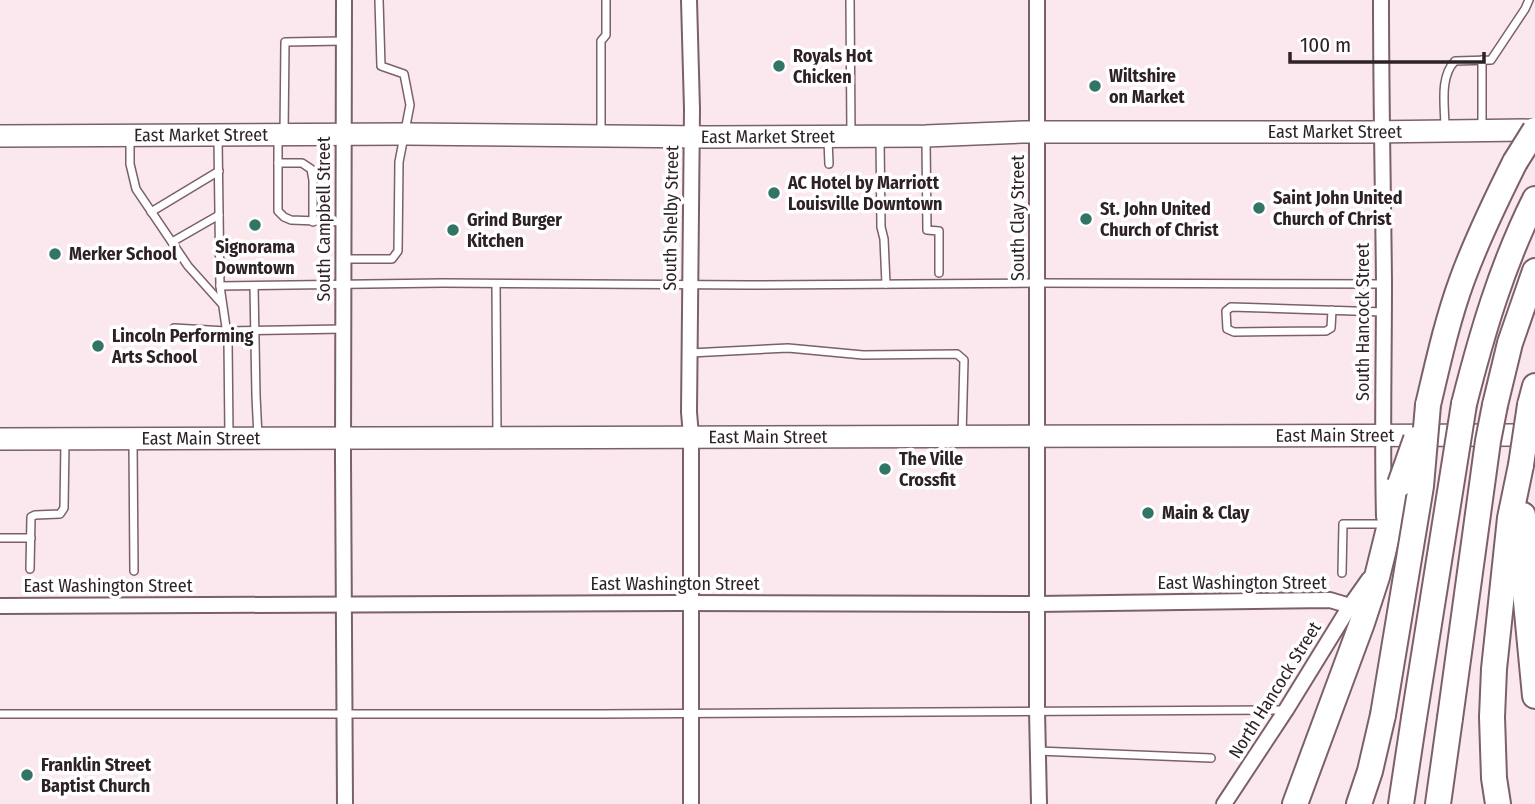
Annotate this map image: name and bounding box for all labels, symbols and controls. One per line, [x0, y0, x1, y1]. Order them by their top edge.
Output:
scale bar [1290, 21, 1484, 65]
text: 100 m [1300, 32, 1351, 58]
place label: Royals Hot Chicken [793, 45, 873, 88]
marker: Royals Hot Chicken [771, 58, 787, 74]
place label: Wiltshire on Market [1109, 65, 1185, 108]
marker: Wiltshire on Market [1087, 78, 1103, 94]
street label: East Market Street [1268, 121, 1402, 143]
street label: East Market Street [134, 124, 268, 146]
street label: East Market Street [701, 125, 835, 148]
street label: South Campbell Street [313, 136, 335, 302]
street label: South Shelby Street [659, 145, 683, 291]
street label: South Clay Street [1007, 155, 1029, 281]
place label: AC Hotel by Marriott Louisville Downtown [787, 172, 943, 215]
marker: AC Hotel by Marriott Louisville Downtown [766, 185, 782, 201]
place label: Saint John United Church of Christ [1273, 187, 1403, 230]
place label: St. John United Church of Christ [1100, 198, 1219, 241]
marker: Saint John United Church of Christ [1251, 200, 1267, 216]
place label: Grind Burger Kitchen [467, 209, 562, 252]
marker: St. John United Church of Christ [1078, 211, 1094, 227]
marker: Signorama Downtown [247, 217, 263, 233]
marker: Grind Burger Kitchen [445, 222, 461, 238]
place label: Signorama Downtown [215, 236, 295, 279]
place label: Merker School [69, 243, 177, 265]
street label: South Hancock Street [1352, 243, 1374, 401]
marker: Merker School [47, 246, 63, 262]
place label: Lincoln Performing Arts School [111, 325, 253, 368]
marker: Lincoln Performing Arts School [90, 338, 106, 354]
street label: East Main Street [1275, 424, 1395, 447]
street label: East Main Street [708, 426, 828, 448]
street label: East Main Street [141, 427, 261, 450]
place label: The Ville Crossfit [899, 448, 963, 491]
marker: The Ville Crossfit [877, 461, 893, 477]
place label: Main & Clay [1162, 502, 1250, 524]
marker: Main & Clay [1140, 505, 1156, 521]
street label: East Washington Street [1157, 572, 1327, 594]
street label: East Washington Street [590, 573, 760, 595]
street label: East Washington Street [23, 575, 193, 597]
street label: North Hancock Street [1224, 618, 1326, 762]
place label: Franklin Street Baptist Church [41, 754, 152, 797]
marker: Franklin Street Baptist Church [19, 767, 35, 783]

